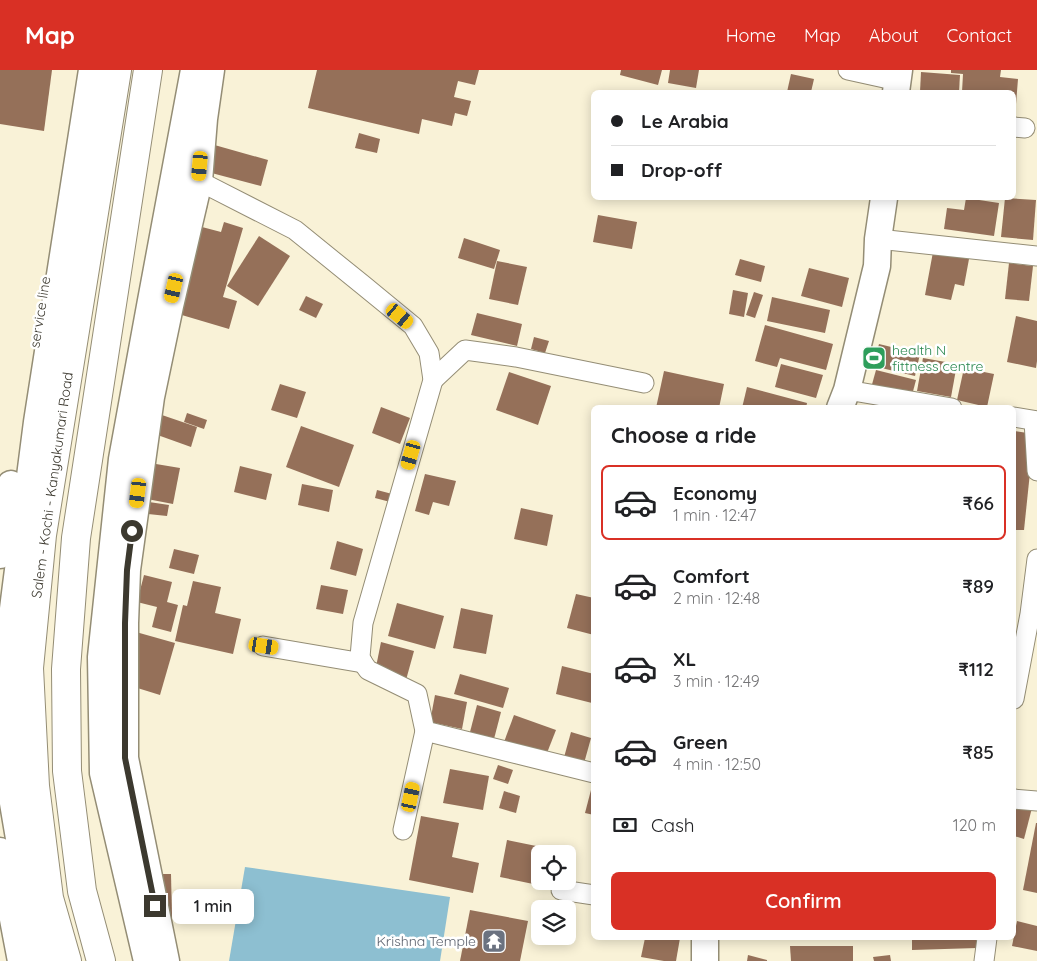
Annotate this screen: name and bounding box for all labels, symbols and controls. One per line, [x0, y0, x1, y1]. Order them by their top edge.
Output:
text: Map [25, 20, 75, 50]
text: Home [726, 24, 776, 47]
text: Map [804, 24, 841, 47]
text: About [869, 24, 919, 47]
text: Contact [947, 24, 1012, 47]
text: Le Arabia [641, 109, 729, 133]
car [191, 150, 208, 182]
text: Drop-off [641, 158, 722, 182]
car [163, 272, 184, 304]
street label: service line [25, 275, 55, 349]
car [383, 301, 416, 331]
place label: health N fittness centre [892, 341, 984, 375]
sports icon: health N fittness centre [861, 345, 887, 371]
street label: Salem - Kochi - Kanyakumari Road [27, 371, 77, 599]
text: Choose a ride [611, 421, 756, 449]
car [399, 439, 422, 471]
car [128, 477, 147, 509]
icon: car [613, 480, 658, 525]
text: Economy [673, 481, 757, 505]
text: ₹66 [963, 491, 994, 515]
text: 1 min · 12:47 [673, 505, 756, 525]
route start [121, 520, 143, 542]
icon: car [613, 563, 658, 608]
text: Comfort [673, 564, 750, 588]
text: ₹89 [962, 574, 994, 598]
text: 2 min · 12:48 [673, 588, 760, 608]
car [248, 636, 279, 656]
icon: car [613, 646, 658, 691]
text: XL [673, 647, 696, 671]
text: ₹112 [958, 657, 994, 681]
text: 3 min · 12:49 [673, 671, 760, 691]
icon: car [613, 729, 658, 774]
text: Green [673, 730, 728, 754]
text: ₹85 [962, 740, 994, 764]
text: 4 min · 12:50 [673, 754, 761, 774]
car [400, 781, 421, 813]
icon: cash [611, 811, 639, 839]
text: Cash [651, 813, 695, 837]
text: 120 m [953, 815, 996, 835]
map controls [531, 845, 576, 945]
button: locate [531, 845, 576, 890]
button: Confirm [611, 872, 996, 930]
callout: 1 min [172, 888, 255, 924]
route end [144, 895, 166, 917]
text: 1 min [194, 896, 232, 916]
button: layers [531, 900, 576, 945]
temple icon: Krishna Temple [481, 928, 507, 954]
place label: Krishna Temple [376, 932, 476, 950]

